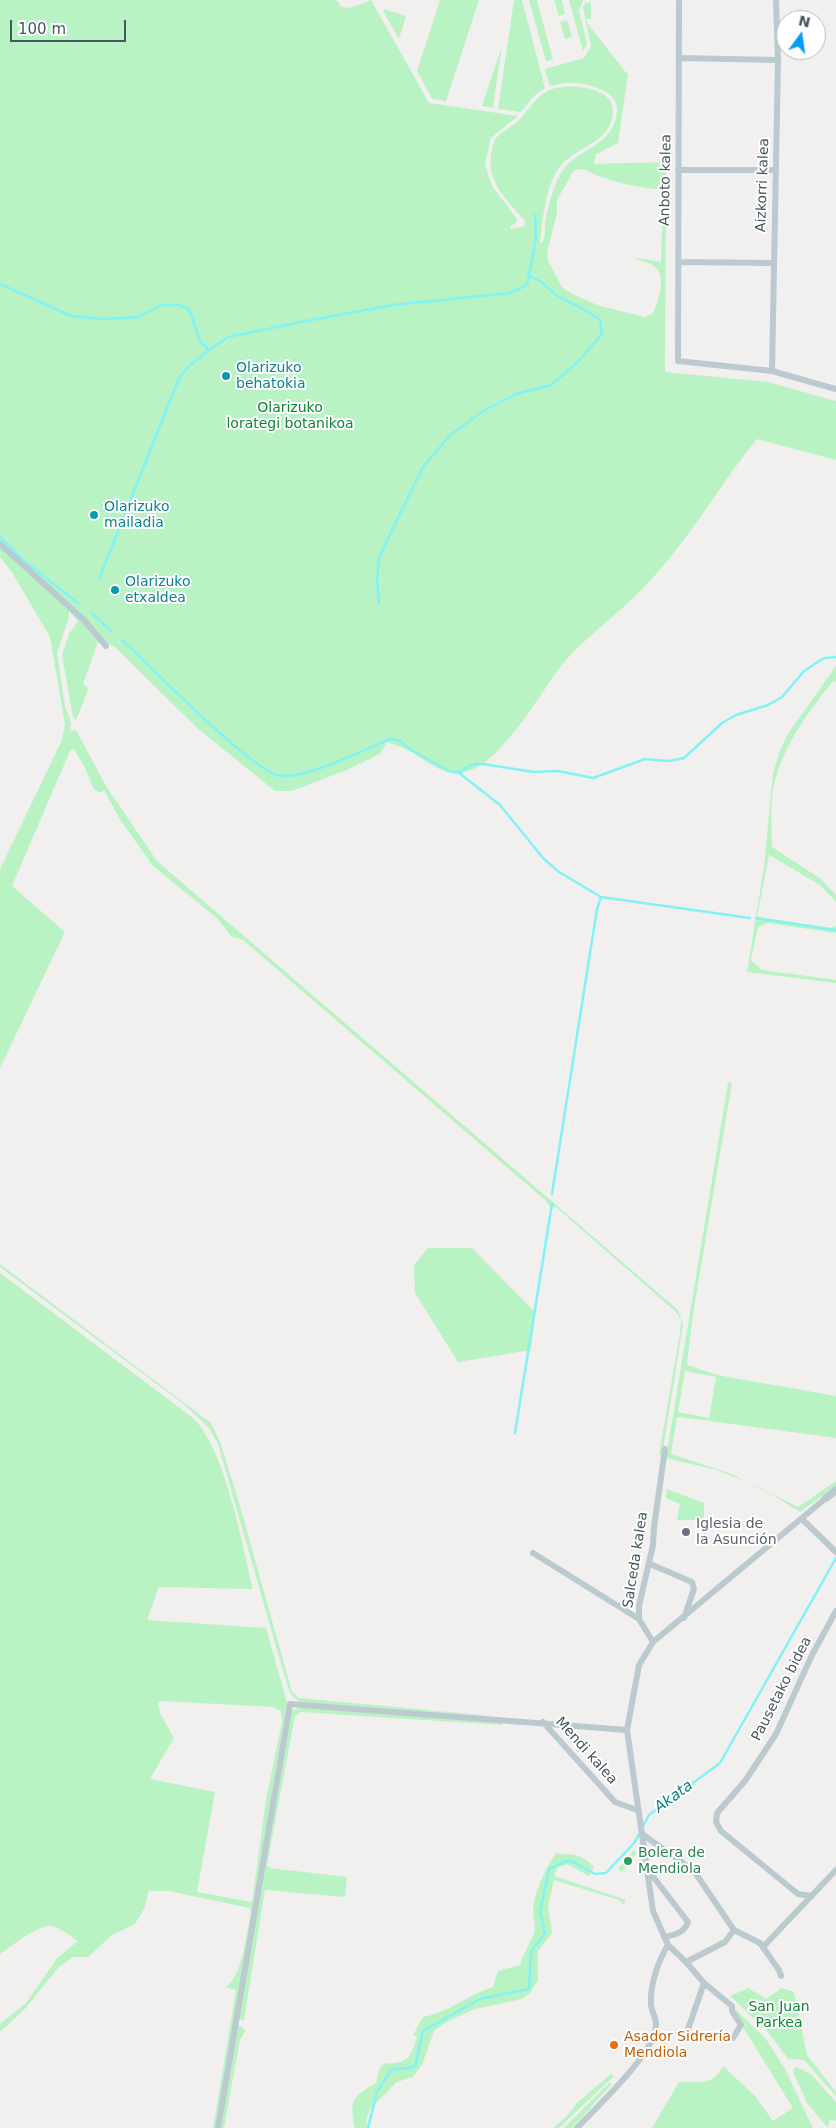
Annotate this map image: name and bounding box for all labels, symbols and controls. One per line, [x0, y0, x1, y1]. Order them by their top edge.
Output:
scale bar [12, 10, 129, 42]
north arrow [776, 10, 826, 60]
text: N [797, 12, 812, 31]
text: 100 m [18, 20, 66, 38]
street label: Anboto kalea [657, 134, 675, 226]
street label: Aizkorri kalea [753, 138, 773, 232]
place label: Olarizuko behatokia [236, 360, 306, 392]
marker: Olarizuko behatokia [220, 370, 232, 382]
park label: Olarizuko lorategi botanikoa [226, 400, 354, 432]
place label: Olarizuko mailadia [104, 499, 170, 532]
marker: Olarizuko mailadia [88, 509, 100, 521]
place label: Olarizuko etxaldea [125, 574, 191, 606]
marker: Olarizuko etxaldea [109, 584, 121, 596]
street label: Salceda kalea [620, 1511, 652, 1609]
place label: Iglesia de la Asunción [696, 1516, 777, 1548]
marker: Iglesia de la Asunción [680, 1526, 692, 1538]
street label: Pausetako bidea [748, 1634, 816, 1744]
street label: Mendi kalea [552, 1714, 620, 1788]
water label: Akata [651, 1777, 697, 1817]
place label: Bolera de Mendiola [638, 1845, 705, 1878]
marker: Bolera de Mendiola [622, 1855, 634, 1867]
park label: San Juan Parkea [748, 1999, 810, 2031]
place label: Asador Sidrería Mendiola [624, 2029, 731, 2062]
marker: Asador Sidrería Mendiola [608, 2039, 620, 2051]

